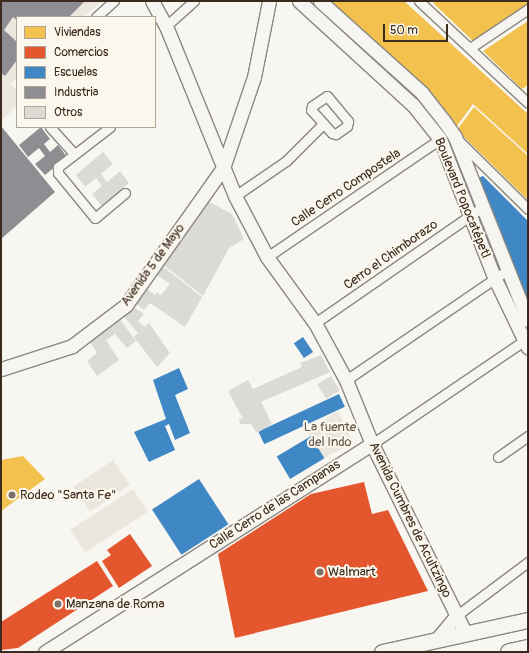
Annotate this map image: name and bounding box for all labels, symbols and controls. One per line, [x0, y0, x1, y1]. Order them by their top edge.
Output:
legend [16, 16, 156, 128]
scale bar [385, 16, 450, 42]
text: 50 m [390, 23, 418, 38]
text: Viviendas [54, 25, 101, 40]
text: Comercios [54, 45, 108, 60]
text: Escuelas [54, 65, 97, 80]
text: Industria [54, 85, 98, 100]
text: Otros [54, 105, 82, 120]
street label: Boulevard Popocatépetl [431, 135, 493, 261]
street label: Calle Cerro Compostela [288, 146, 404, 230]
street label: Cerro el Chimborazo [341, 217, 441, 293]
street label: Avenida 5 de Mayo [118, 221, 188, 309]
park label: La fuente del Indo [304, 420, 356, 451]
street label: Avenida Cumbres de Acultzingo [365, 439, 455, 601]
street label: Calle Cerro de las Campanas [207, 457, 343, 553]
place label: Rodeo "Santa Fe" [20, 487, 116, 503]
marker: Rodeo "Santa Fe" [7, 490, 17, 500]
place label: Walmart [328, 564, 376, 580]
marker: Walmart [315, 567, 325, 577]
place label: Manzana de Roma [66, 596, 164, 612]
marker: Manzana de Roma [53, 599, 63, 609]

